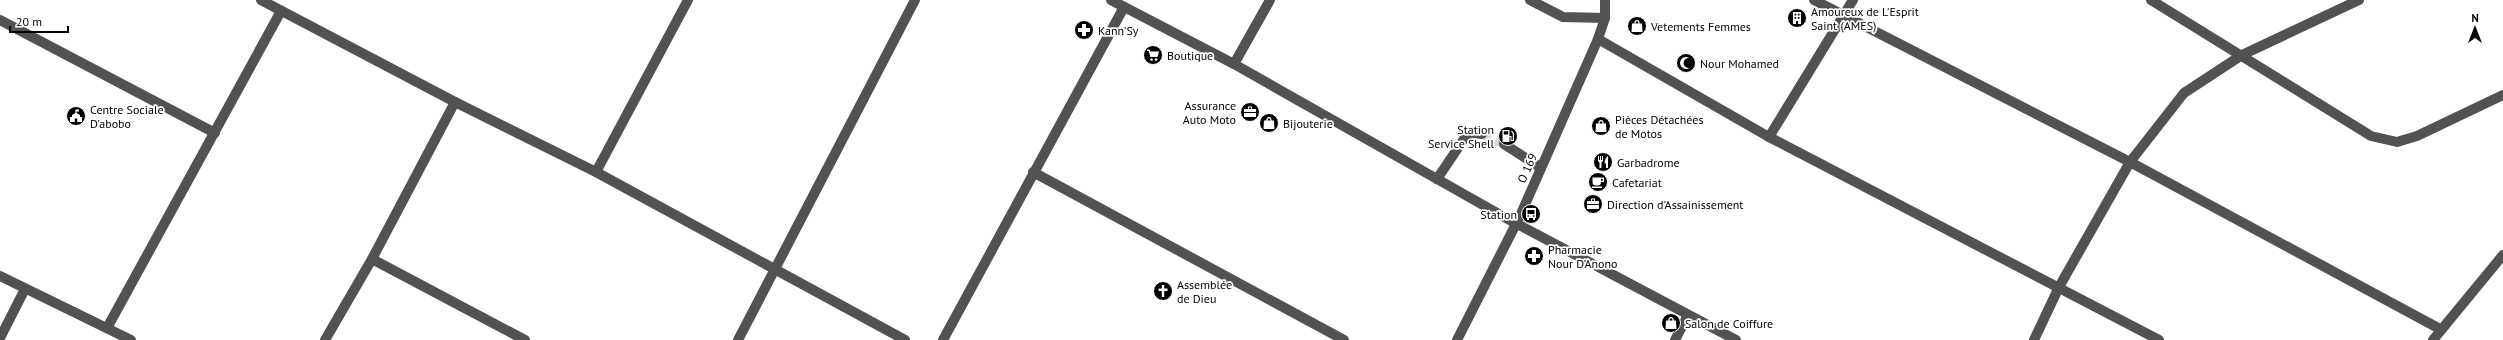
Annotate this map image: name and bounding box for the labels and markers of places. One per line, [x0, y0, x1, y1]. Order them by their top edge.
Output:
place label: Amoureux de L'Esprit Saint (AMES) [1811, 4, 1919, 33]
building icon: Amoureux de L'Esprit Saint (AMES) [1786, 7, 1808, 29]
shop icon: Vetements Femmes [1626, 15, 1648, 37]
pharmacy icon: Kann’Sy [1073, 19, 1095, 41]
place label: Vetements Femmes [1650, 19, 1751, 34]
place label: Kann’Sy [1098, 23, 1139, 38]
supermarket icon: Boutique [1142, 44, 1164, 66]
place label: Boutique [1167, 48, 1213, 63]
mosque icon: Nour Mohamed [1675, 52, 1697, 74]
place label: Nour Mohamed [1700, 56, 1779, 71]
place label: Assurance Auto Moto [1183, 98, 1236, 127]
office icon: Assurance Auto Moto [1239, 101, 1261, 123]
place label: Centre Sociale D'abobo [90, 102, 164, 131]
public building icon: Centre Sociale D'abobo [65, 105, 87, 127]
shop icon: Bijouterie [1258, 112, 1280, 134]
place label: Pièces Détachées de Motos [1615, 112, 1703, 141]
shop icon: Pièces Détachées de Motos [1590, 115, 1612, 137]
place label: Bijouterie [1283, 116, 1333, 131]
place label: Station Service Shell [1428, 122, 1494, 151]
fuel station icon: Station Service Shell [1497, 125, 1519, 147]
restaurant icon: Garbadrome [1592, 151, 1614, 173]
place label: Garbadrome [1617, 155, 1680, 170]
cafe icon: Cafetariat [1587, 171, 1609, 193]
place label: Cafetariat [1612, 175, 1662, 190]
office icon: Direction d'Assainissement [1582, 193, 1604, 215]
place label: Direction d'Assainissement [1607, 197, 1743, 212]
bus stop icon: Station [1520, 203, 1542, 225]
place label: Station [1480, 207, 1517, 222]
place label: Pharmacie Nour D’Anono [1548, 242, 1618, 271]
pharmacy icon: Pharmacie Nour D’Anono [1523, 245, 1545, 267]
place label: Assemblée de Dieu [1177, 277, 1232, 306]
church icon: Assemblée de Dieu [1152, 280, 1174, 302]
shop icon: Salon de Coiffure [1660, 312, 1682, 334]
place label: Salon de Coiffure [1685, 316, 1773, 331]

